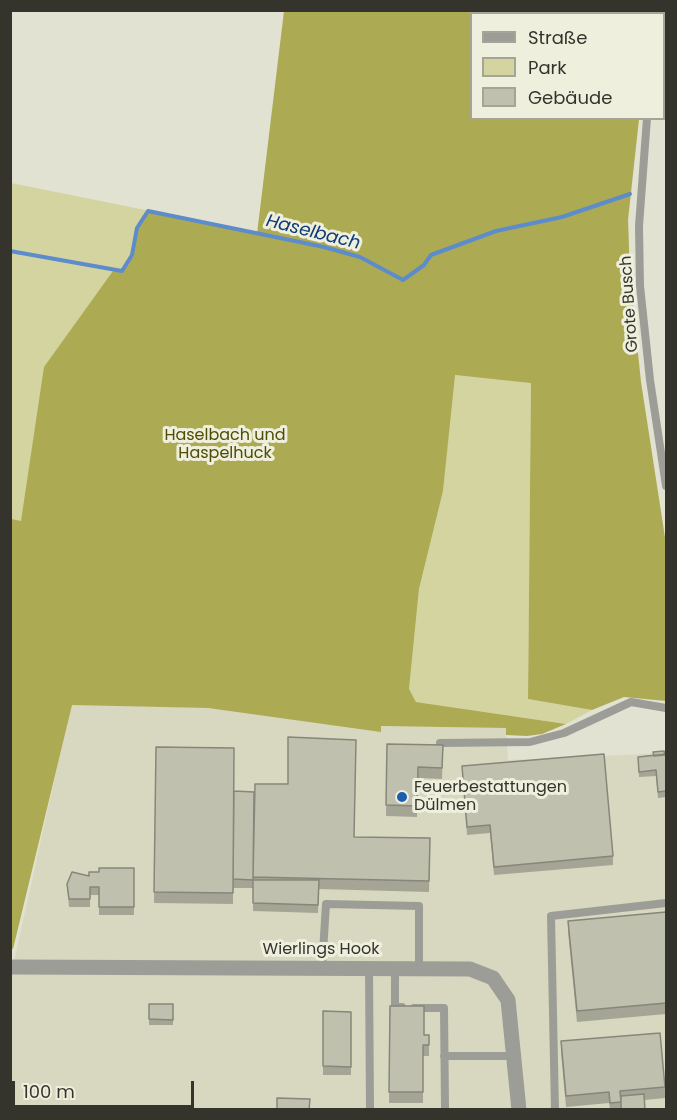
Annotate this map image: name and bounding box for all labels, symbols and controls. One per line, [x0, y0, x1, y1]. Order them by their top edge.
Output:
legend [470, 12, 665, 120]
text: Straße [528, 25, 587, 50]
text: Park [528, 55, 567, 80]
text: Gebäude [528, 85, 612, 110]
water label: Haselbach [264, 211, 362, 255]
street label: Grote Busch [617, 255, 643, 353]
park label: Haselbach und Haspelhuck [164, 426, 286, 464]
place label: Feuerbestattungen Dülmen [414, 778, 567, 816]
marker: Feuerbestattungen Dülmen [395, 790, 409, 804]
street label: Wierlings Hook [263, 940, 379, 960]
scale bar [15, 1069, 196, 1107]
text: 100 m [23, 1079, 75, 1104]

